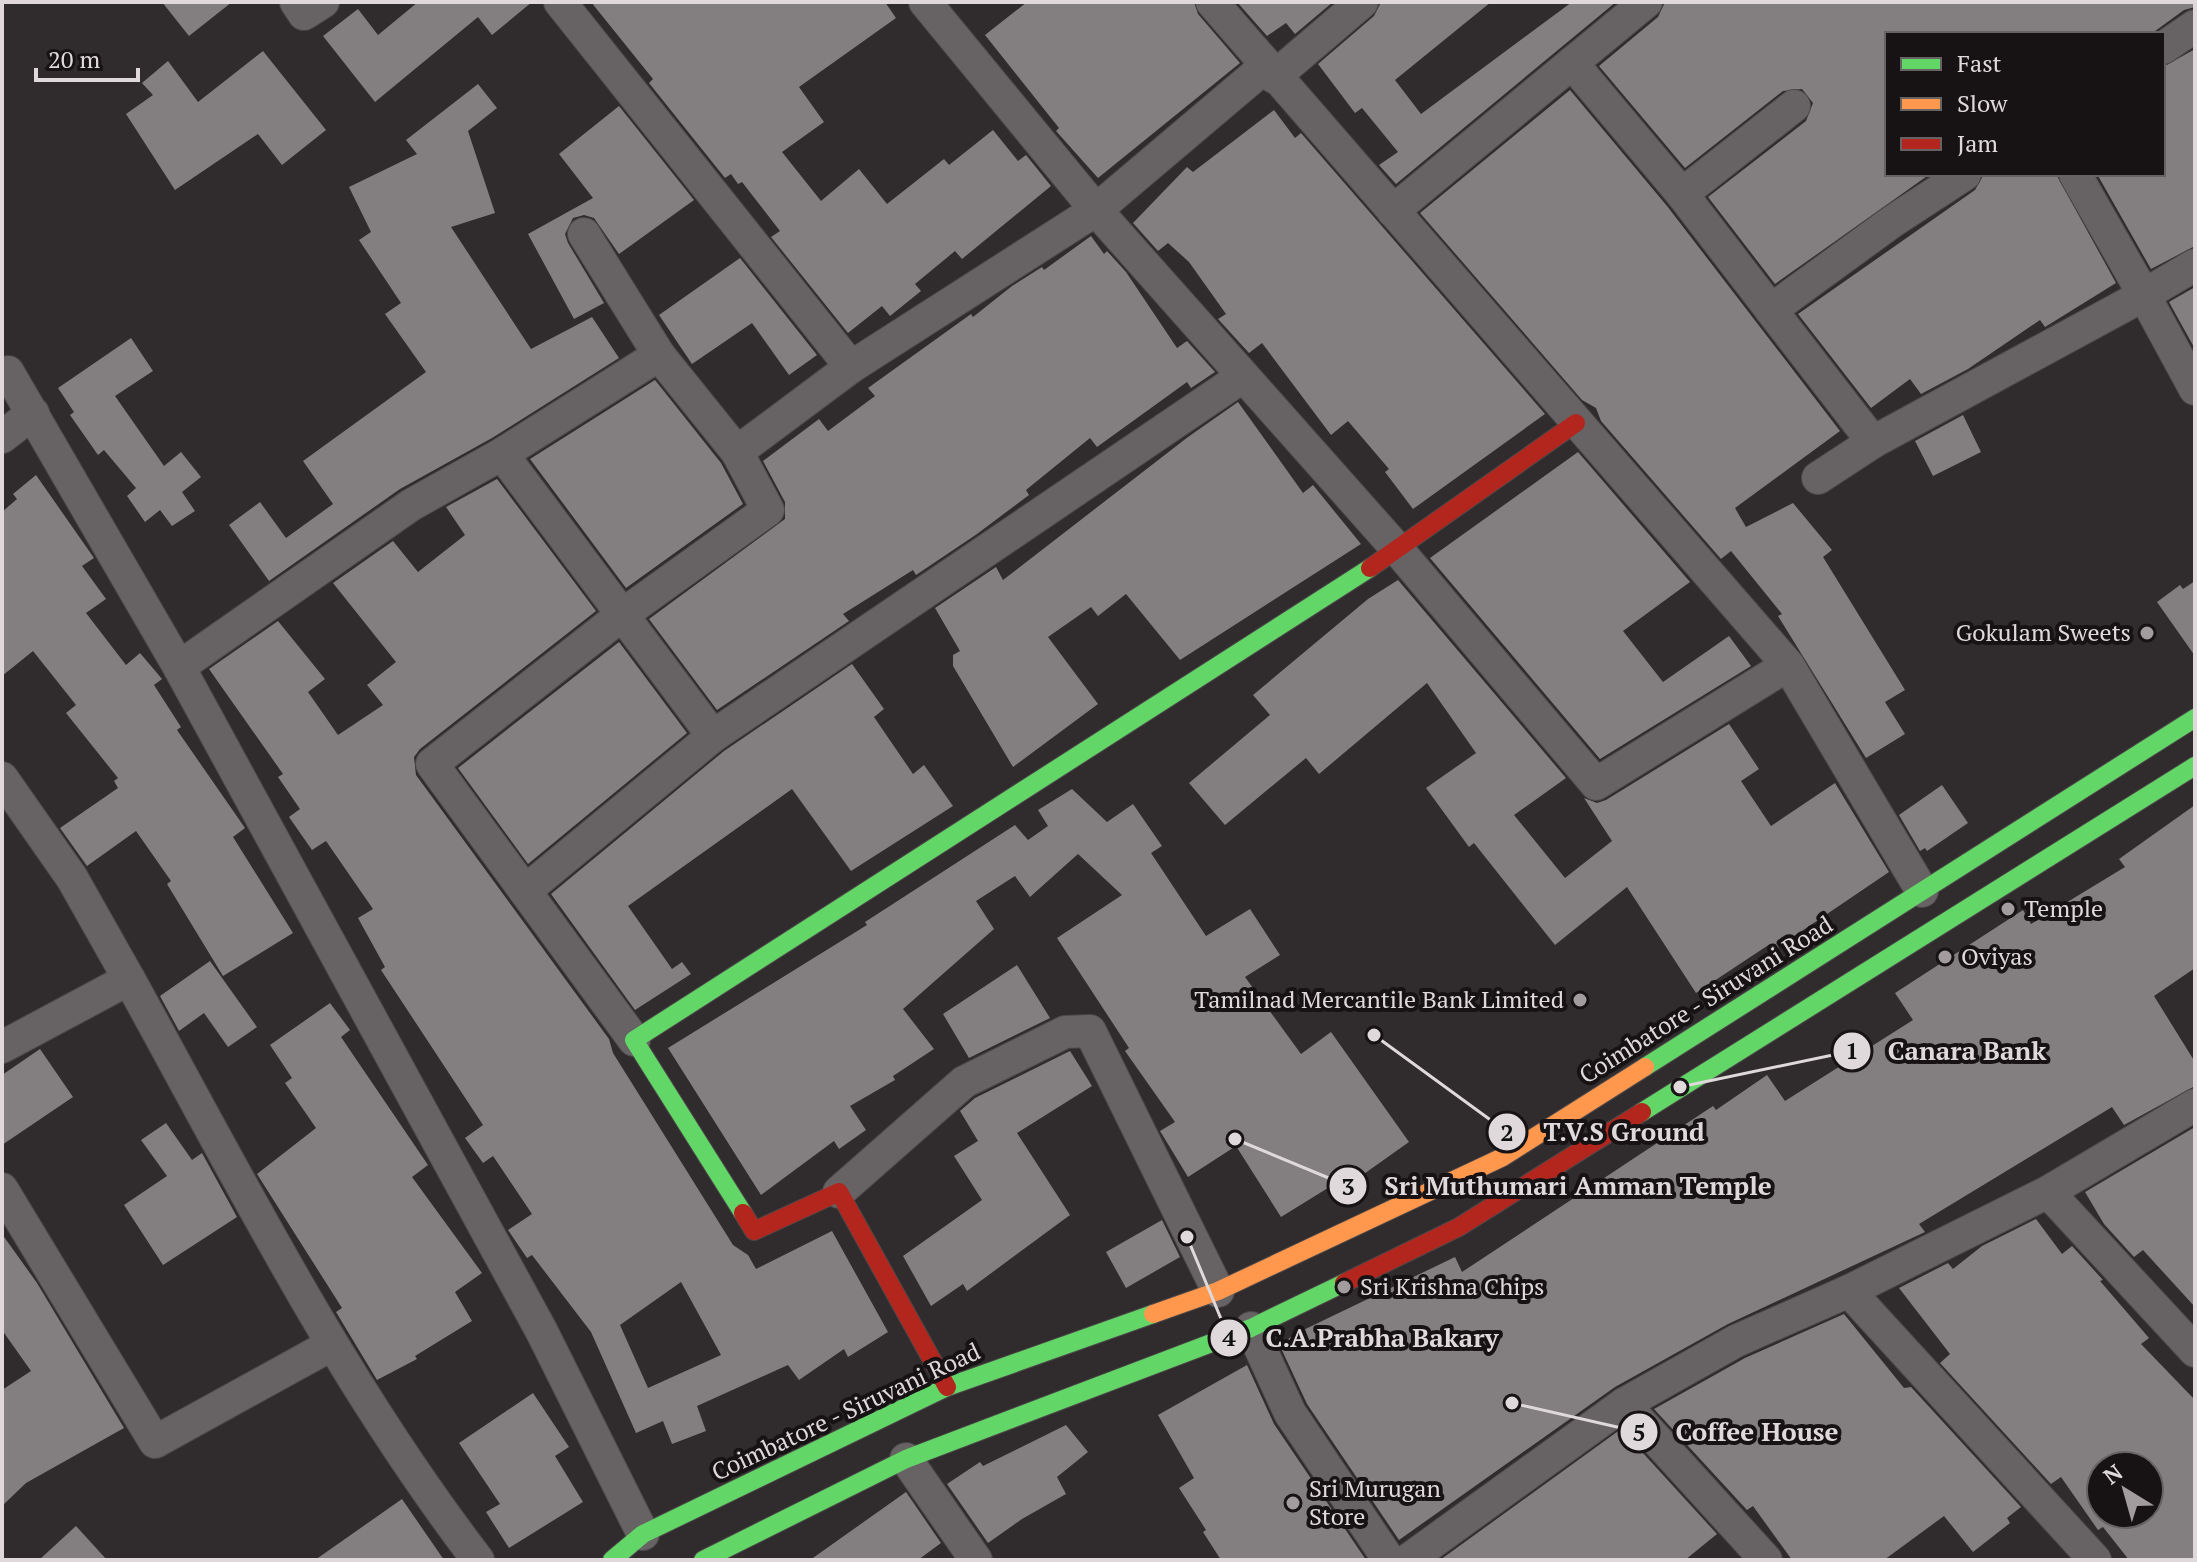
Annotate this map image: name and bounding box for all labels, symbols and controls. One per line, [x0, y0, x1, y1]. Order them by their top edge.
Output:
scale bar [36, 32, 138, 82]
legend [1885, 32, 2165, 176]
text: 20 m [48, 43, 100, 75]
text: Fast [1957, 47, 2002, 79]
text: Slow [1957, 87, 2008, 119]
text: Jam [1957, 127, 1998, 159]
place label: Gokulam Sweets [1956, 616, 2131, 648]
marker: Gokulam Sweets [2138, 624, 2156, 642]
place label: Temple [2024, 892, 2103, 924]
marker: Temple [1999, 900, 2017, 918]
street label: Coimbatore - Siruvani Road [1573, 908, 1838, 1090]
place label: Oviyas [1961, 940, 2033, 972]
marker: Oviyas [1936, 948, 1954, 966]
place label: Tamilnad Mercantile Bank Limited [1194, 983, 1564, 1015]
marker: Tamilnad Mercantile Bank Limited [1571, 991, 1589, 1009]
callout: Canara Bank [1832, 1026, 2062, 1076]
text: Canara Bank [1888, 1033, 2047, 1067]
text: 1 [1845, 1034, 1859, 1066]
callout: T.V.S Ground [1487, 1107, 1721, 1157]
text: T.V.S Ground [1543, 1114, 1705, 1148]
text: 2 [1500, 1116, 1514, 1148]
callout: Sri Muthumari Amman Temple [1328, 1161, 1787, 1211]
text: Sri Muthumari Amman Temple [1384, 1168, 1772, 1202]
text: 3 [1341, 1170, 1355, 1202]
place label: Sri Krishna Chips [1360, 1270, 1545, 1302]
marker: Sri Krishna Chips [1335, 1278, 1353, 1296]
callout: C.A.Prabha Bakary [1209, 1313, 1514, 1363]
text: C.A.Prabha Bakary [1265, 1320, 1500, 1354]
text: 4 [1222, 1321, 1236, 1353]
street label: Coimbatore - Siruvani Road [706, 1335, 985, 1487]
callout: Coffee House [1619, 1407, 1854, 1457]
text: Coffee House [1675, 1414, 1839, 1448]
text: 5 [1632, 1416, 1646, 1448]
north arrow [2085, 1450, 2165, 1530]
text: N [2097, 1457, 2128, 1490]
place label: Sri Murugan Store [1309, 1472, 1441, 1532]
marker: Sri Murugan Store [1284, 1494, 1302, 1512]

